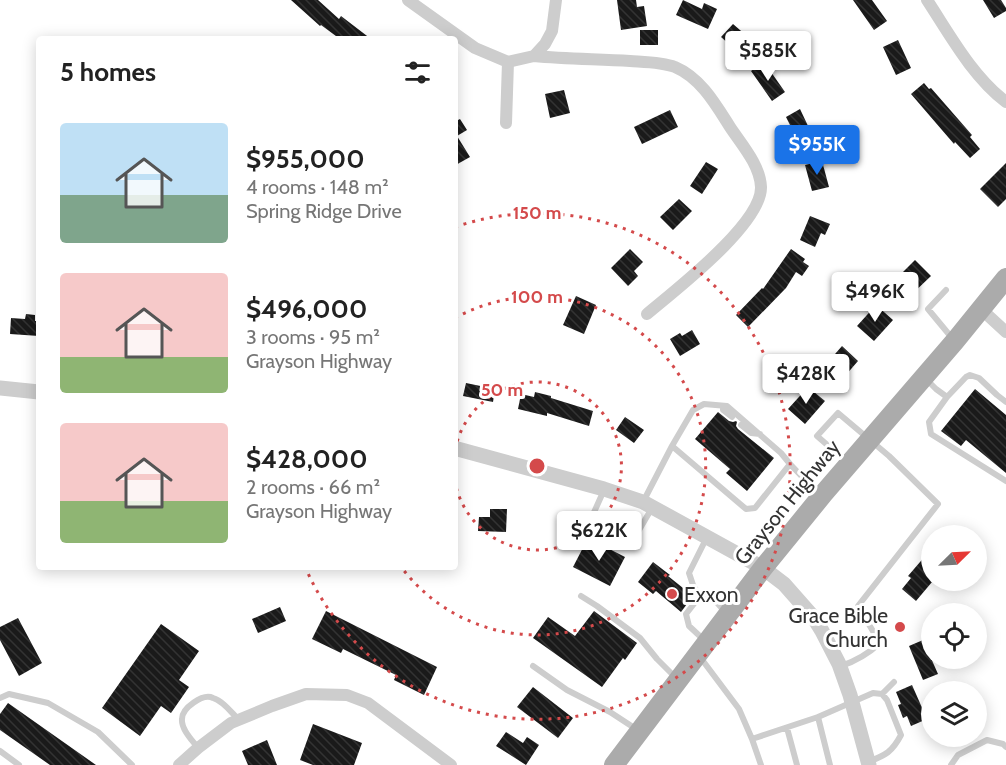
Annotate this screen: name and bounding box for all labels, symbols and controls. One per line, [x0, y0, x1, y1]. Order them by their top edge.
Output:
pin: $585K [726, 31, 810, 82]
text: $585K [739, 38, 797, 62]
text: 5 homes [60, 56, 156, 88]
icon: filters [401, 56, 434, 89]
pin: $955K [775, 125, 859, 176]
text: $955K [789, 132, 845, 156]
text: $955,000 [246, 143, 364, 175]
icon: home [108, 147, 180, 219]
text: 4 rooms · 148 m² [246, 175, 389, 199]
text: Spring Ridge Drive [246, 199, 402, 223]
text: 150 m [513, 202, 561, 224]
pin: $496K [833, 272, 917, 323]
text: $496K [845, 279, 905, 303]
text: 100 m [511, 286, 563, 308]
text: $496,000 [246, 293, 367, 325]
icon: home [108, 297, 180, 369]
text: 3 rooms · 95 m² [246, 325, 380, 349]
text: Grayson Highway [246, 349, 392, 373]
pin: $428K [764, 354, 848, 405]
text: $428K [776, 361, 836, 385]
text: 50 m [481, 379, 523, 401]
street label: Grayson Highway [729, 434, 845, 570]
text: $428,000 [246, 443, 368, 475]
icon: home [108, 447, 180, 519]
centre of rings [527, 456, 547, 476]
text: 2 rooms · 66 m² [246, 475, 380, 499]
text: Grayson Highway [246, 499, 392, 523]
pin: $622K [557, 511, 641, 562]
text: $622K [571, 518, 627, 542]
north arrow [921, 525, 987, 591]
map controls [921, 525, 987, 747]
place label: Exxon [684, 582, 738, 607]
marker: Exxon [665, 587, 679, 601]
place label: Grace Bible Church [788, 603, 888, 652]
button: locate [921, 603, 987, 669]
marker: Grace Bible Church [893, 620, 907, 634]
button: layers [921, 681, 987, 747]

